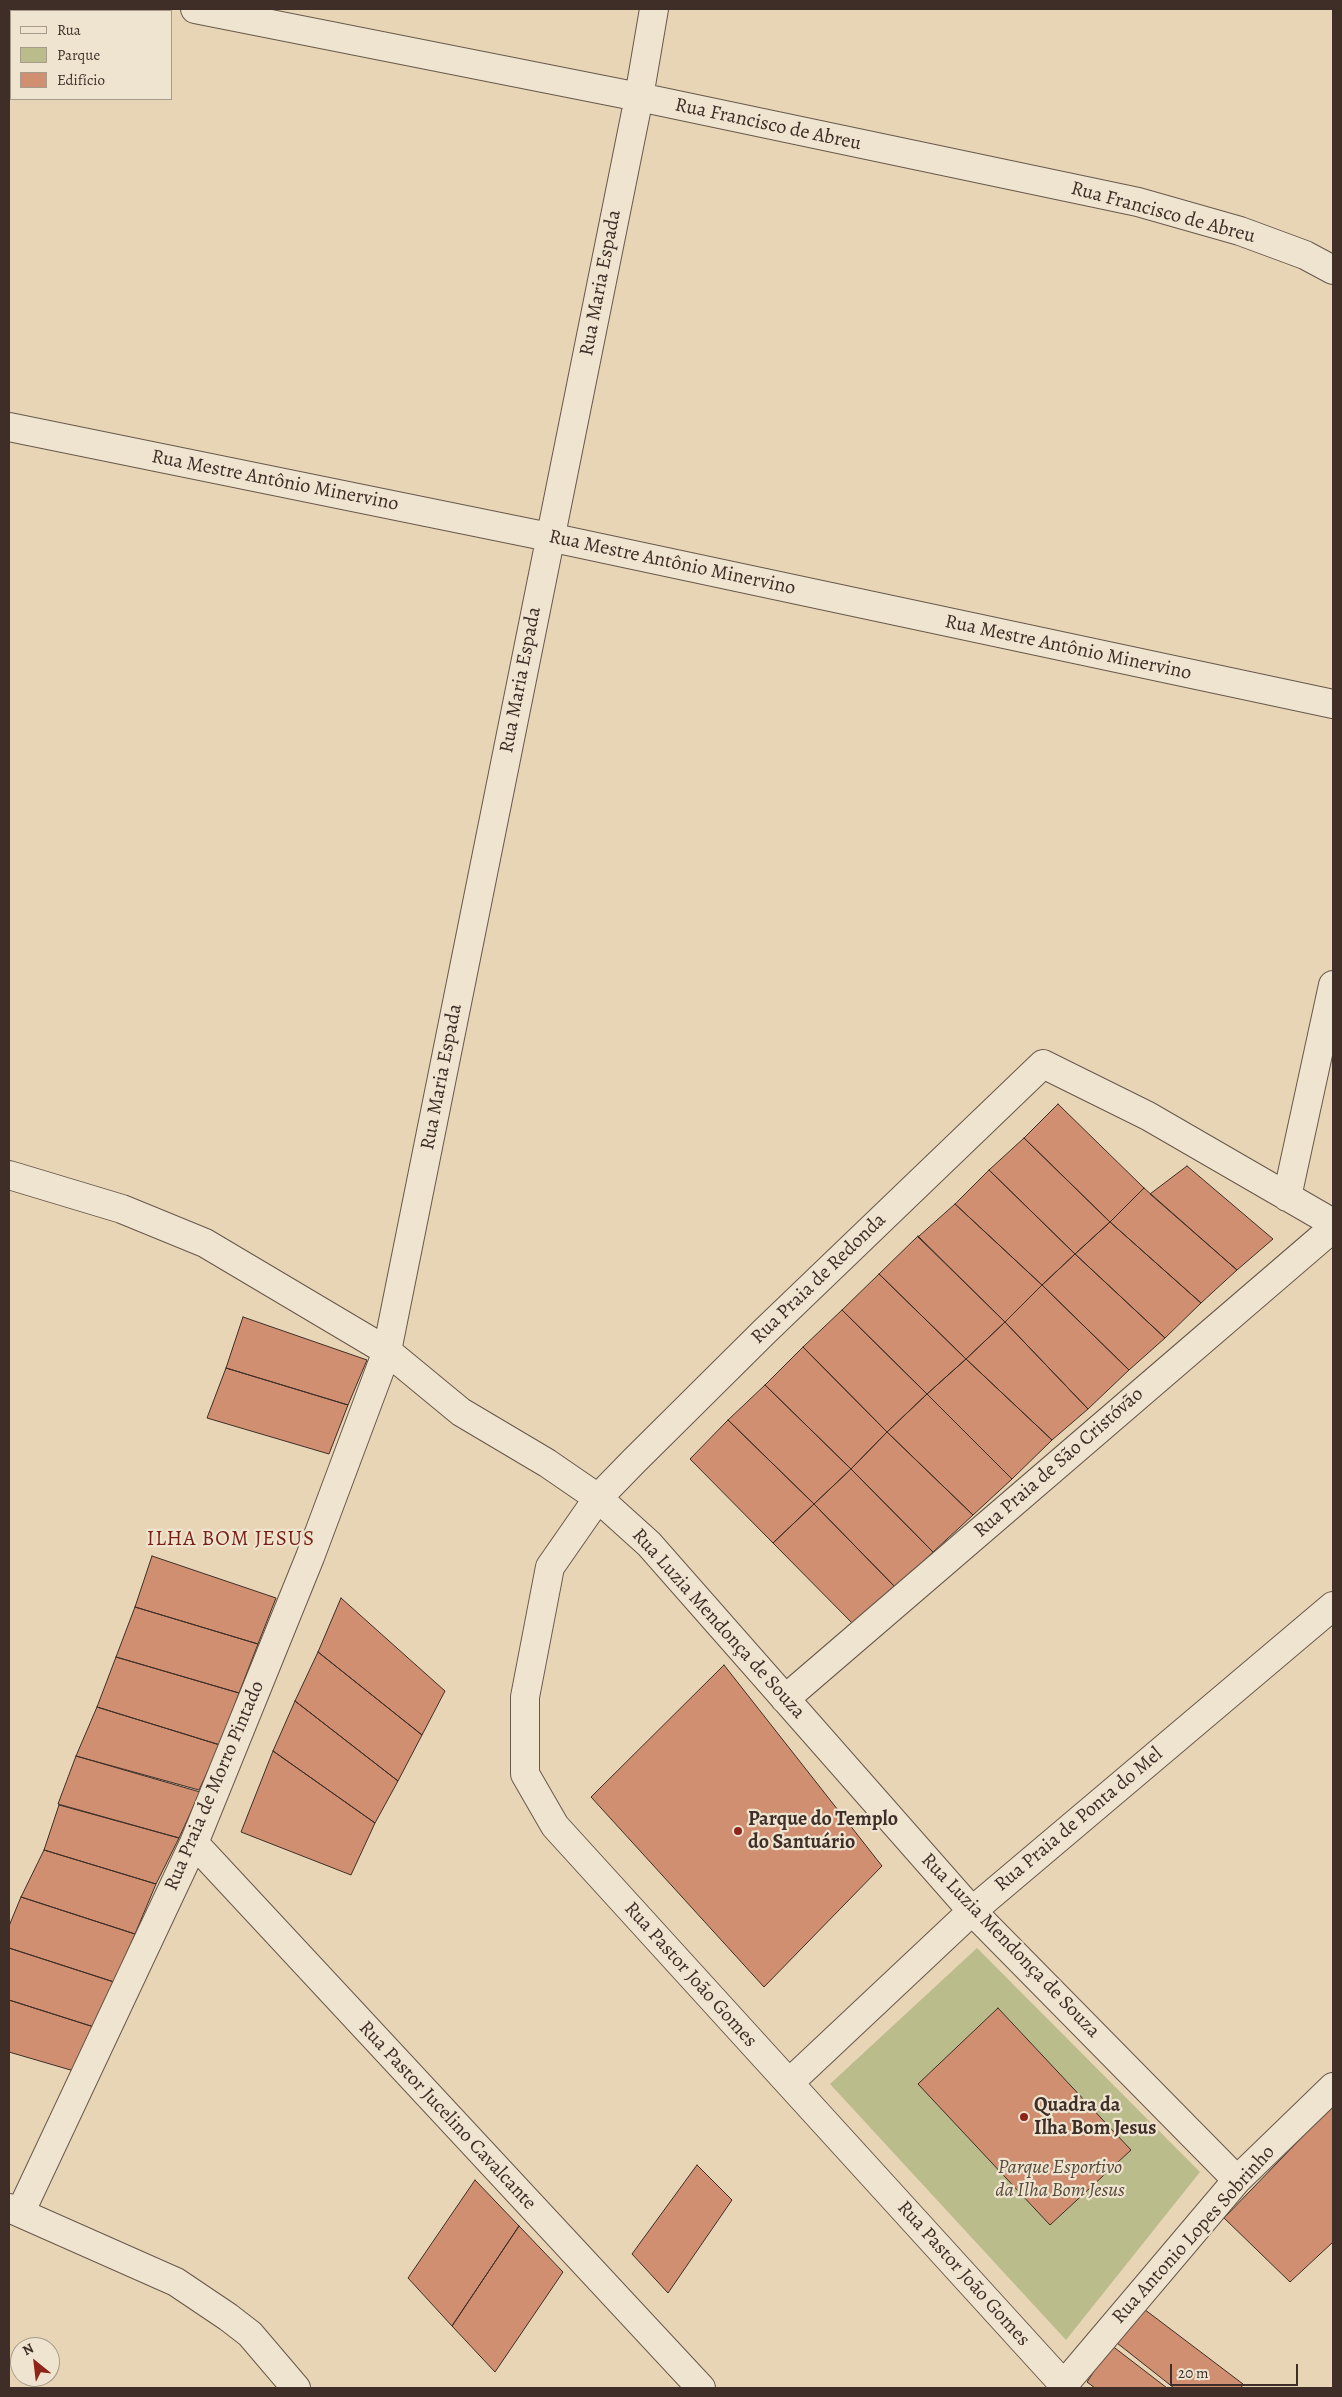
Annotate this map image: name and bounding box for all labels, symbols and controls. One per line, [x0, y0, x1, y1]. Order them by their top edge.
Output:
legend [10, 10, 172, 100]
text: Rua [57, 20, 81, 40]
text: Parque [57, 45, 100, 65]
text: Edifício [57, 70, 105, 90]
street label: Rua Francisco de Abreu [673, 94, 863, 156]
street label: Rua Francisco de Abreu [1068, 177, 1258, 249]
street label: Rua Maria Espada [575, 208, 627, 358]
street label: Rua Mestre Antônio Minervino [149, 445, 401, 517]
street label: Rua Mestre Antônio Minervino [547, 525, 797, 601]
street label: Rua Maria Espada [495, 605, 547, 755]
street label: Rua Mestre Antônio Minervino [943, 610, 1193, 686]
street label: Rua Maria Espada [416, 1002, 468, 1152]
street label: Rua Praia de Redonda [747, 1208, 891, 1350]
street label: Rua Praia de São Cristóvão [969, 1383, 1149, 1543]
street label: Rua Luzia Mendonça de Souza [626, 1524, 810, 1724]
district label: ILHA BOM JESUS [145, 1527, 317, 1553]
street label: Rua Praia de Morro Pintado [160, 1678, 270, 1894]
street label: Rua Praia de Ponta do Mel [990, 1743, 1168, 1897]
place label: Parque do Templo do Santuário [748, 1808, 898, 1855]
marker: Parque do Templo do Santuário [732, 1825, 744, 1837]
street label: Rua Luzia Mendonça de Souza [915, 1849, 1105, 2043]
street label: Rua Pastor João Gomes [618, 1897, 762, 2053]
street label: Rua Pastor Jucelino Cavalcante [353, 2017, 541, 2215]
place label: Quadra da Ilha Bom Jesus [1034, 2094, 1156, 2141]
marker: Quadra da Ilha Bom Jesus [1018, 2111, 1030, 2123]
street label: Rua Antonio Lopes Sobrinho [1108, 2141, 1280, 2329]
park label: Parque Esportivo da Ilha Bom Jesus [995, 2156, 1125, 2203]
street label: Rua Pastor João Gomes [891, 2196, 1035, 2352]
north arrow [10, 2337, 60, 2387]
text: N [19, 2339, 37, 2360]
scale bar [1172, 2354, 1300, 2386]
text: 20 m [1178, 2363, 1209, 2383]

